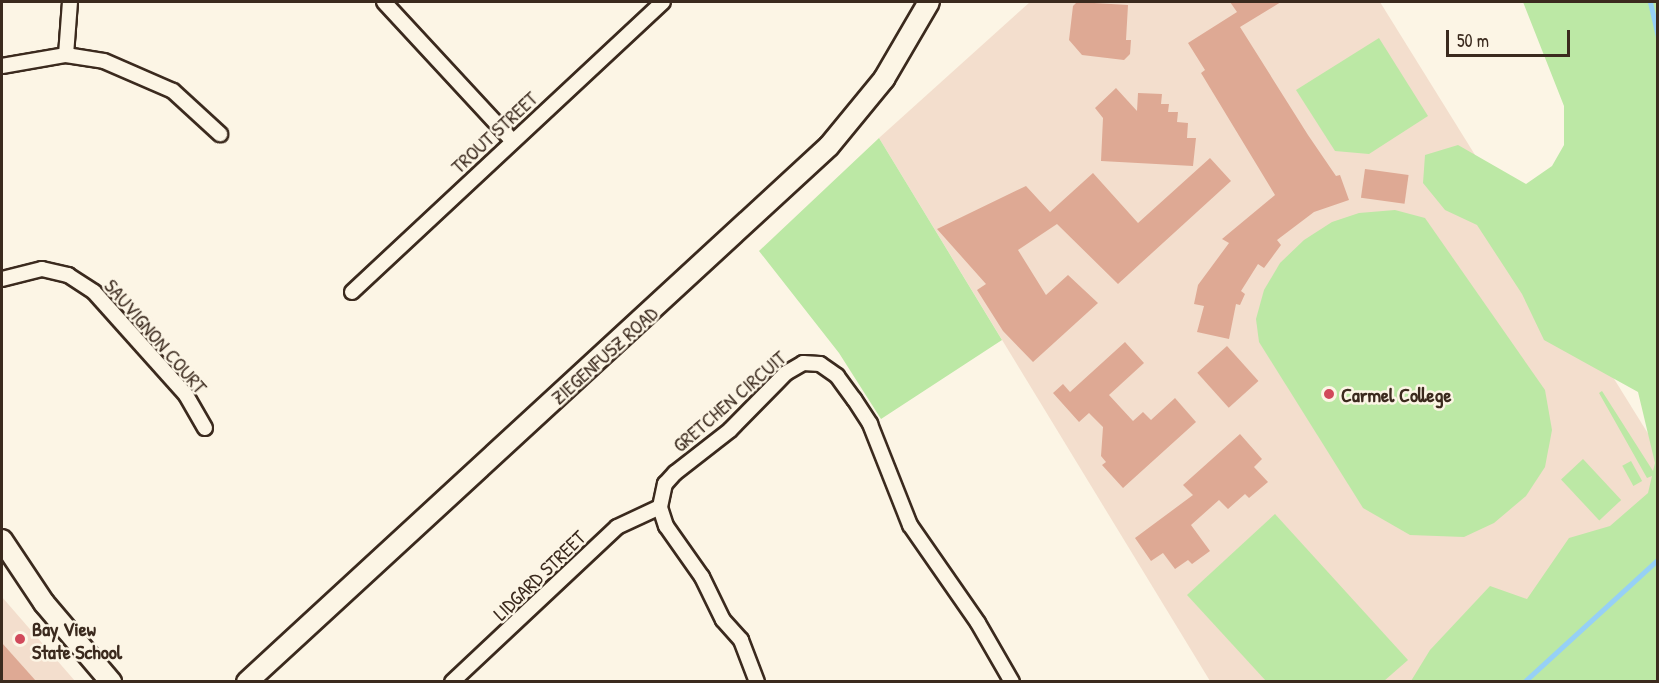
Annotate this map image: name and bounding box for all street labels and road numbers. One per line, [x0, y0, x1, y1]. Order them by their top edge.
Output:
street label: TROUT STREET [446, 86, 542, 178]
street label: SAUVIGNON COURT [100, 274, 212, 398]
street label: ZIEGENFUSZ ROAD [546, 301, 662, 409]
street label: GRETCHEN CIRCUIT [668, 345, 790, 457]
street label: LIDGARD STREET [488, 525, 590, 625]

